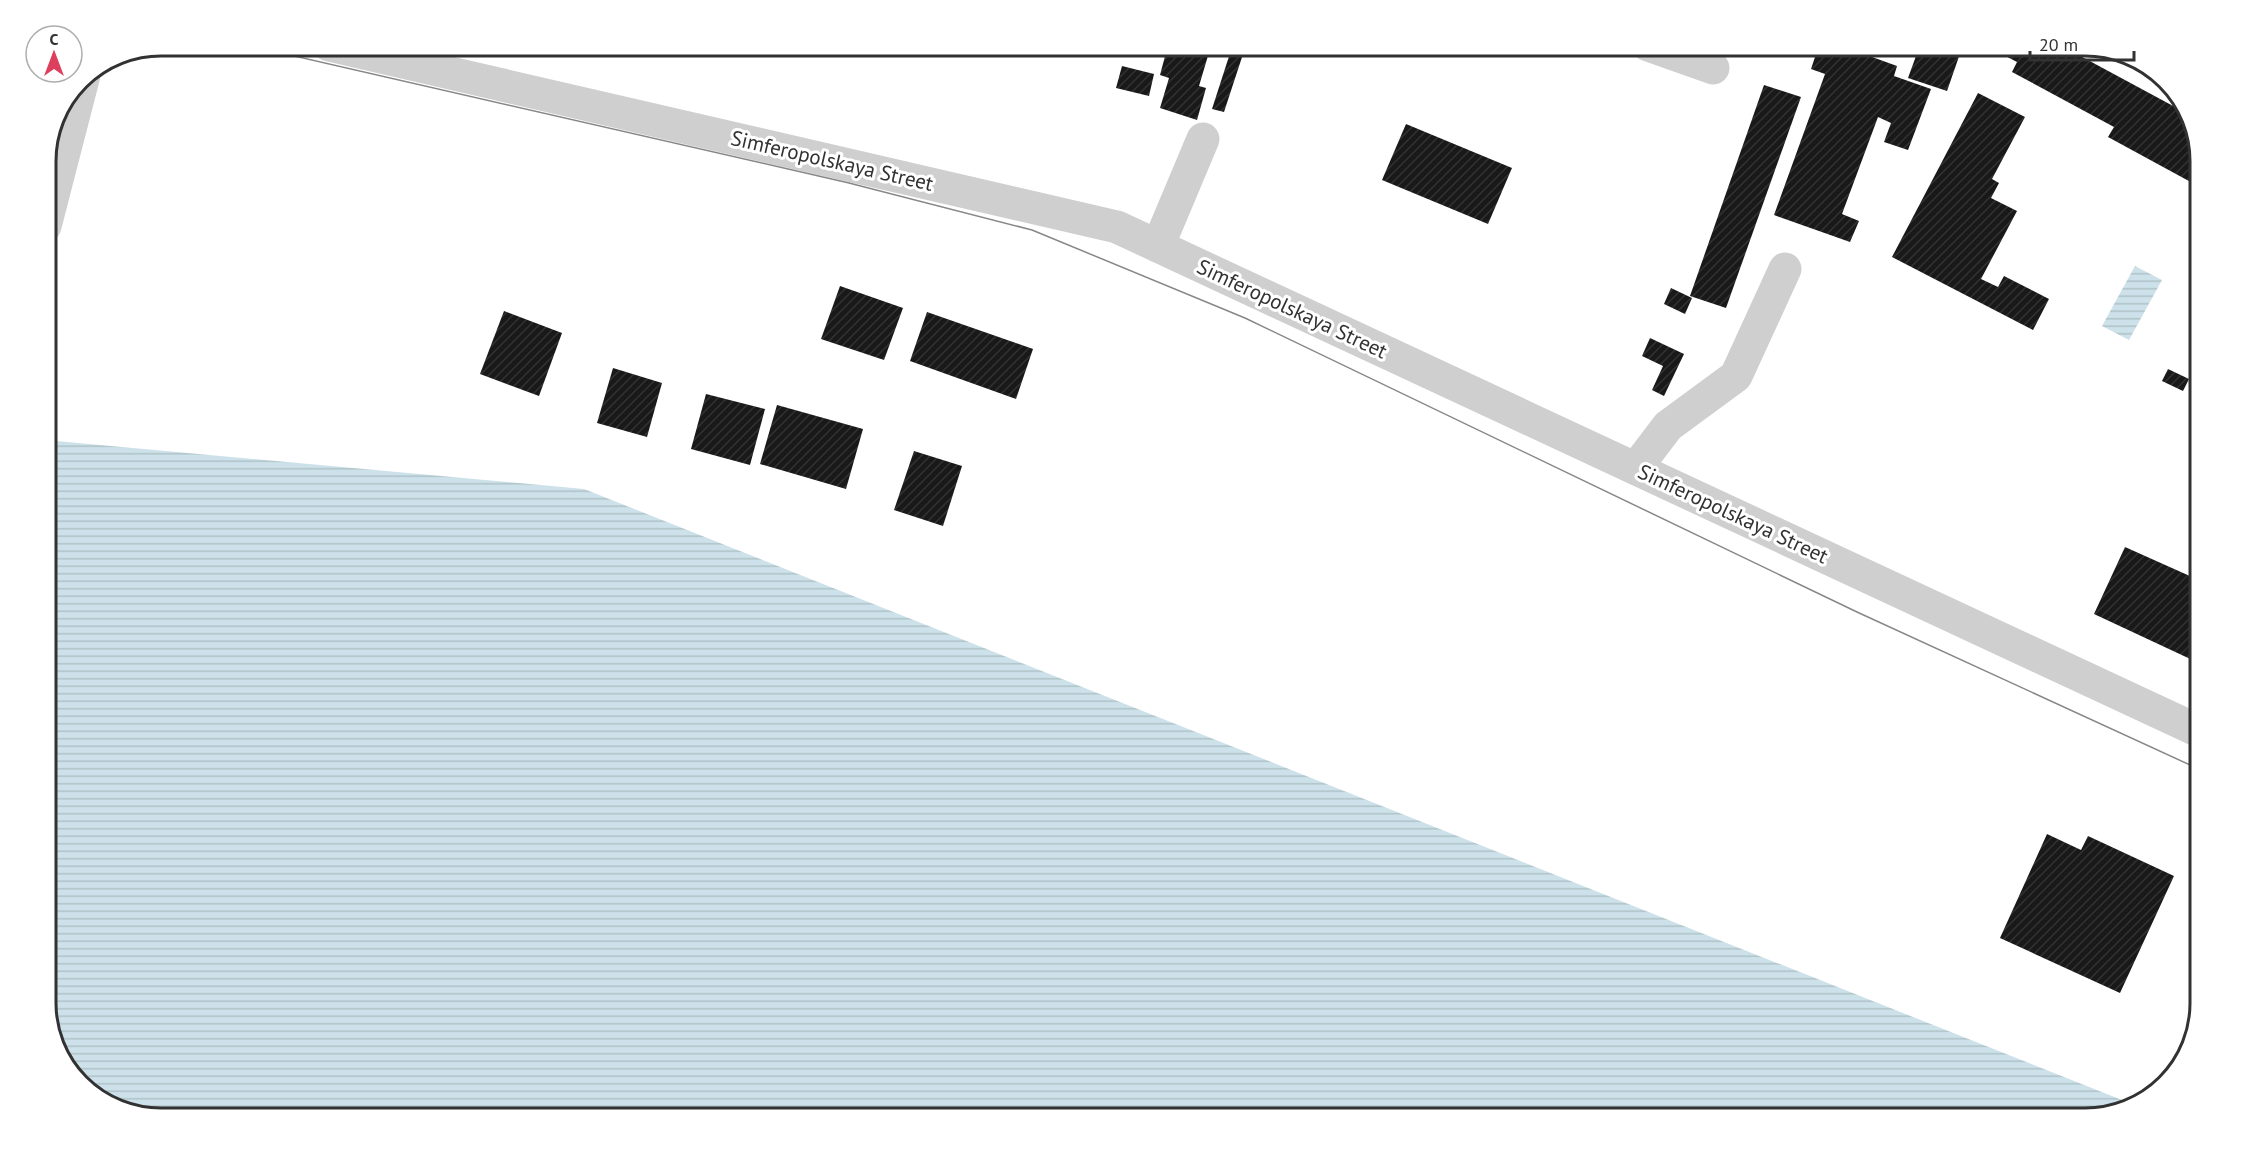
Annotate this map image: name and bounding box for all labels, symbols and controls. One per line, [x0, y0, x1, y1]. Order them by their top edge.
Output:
north arrow [24, 24, 84, 84]
scale bar [2030, 24, 2134, 62]
text: С [50, 29, 59, 49]
text: 20 m [2039, 33, 2078, 56]
street label: Simferopolskaya Street [728, 124, 936, 197]
street label: Simferopolskaya Street [1193, 253, 1392, 364]
street label: Simferopolskaya Street [1634, 458, 1833, 569]

